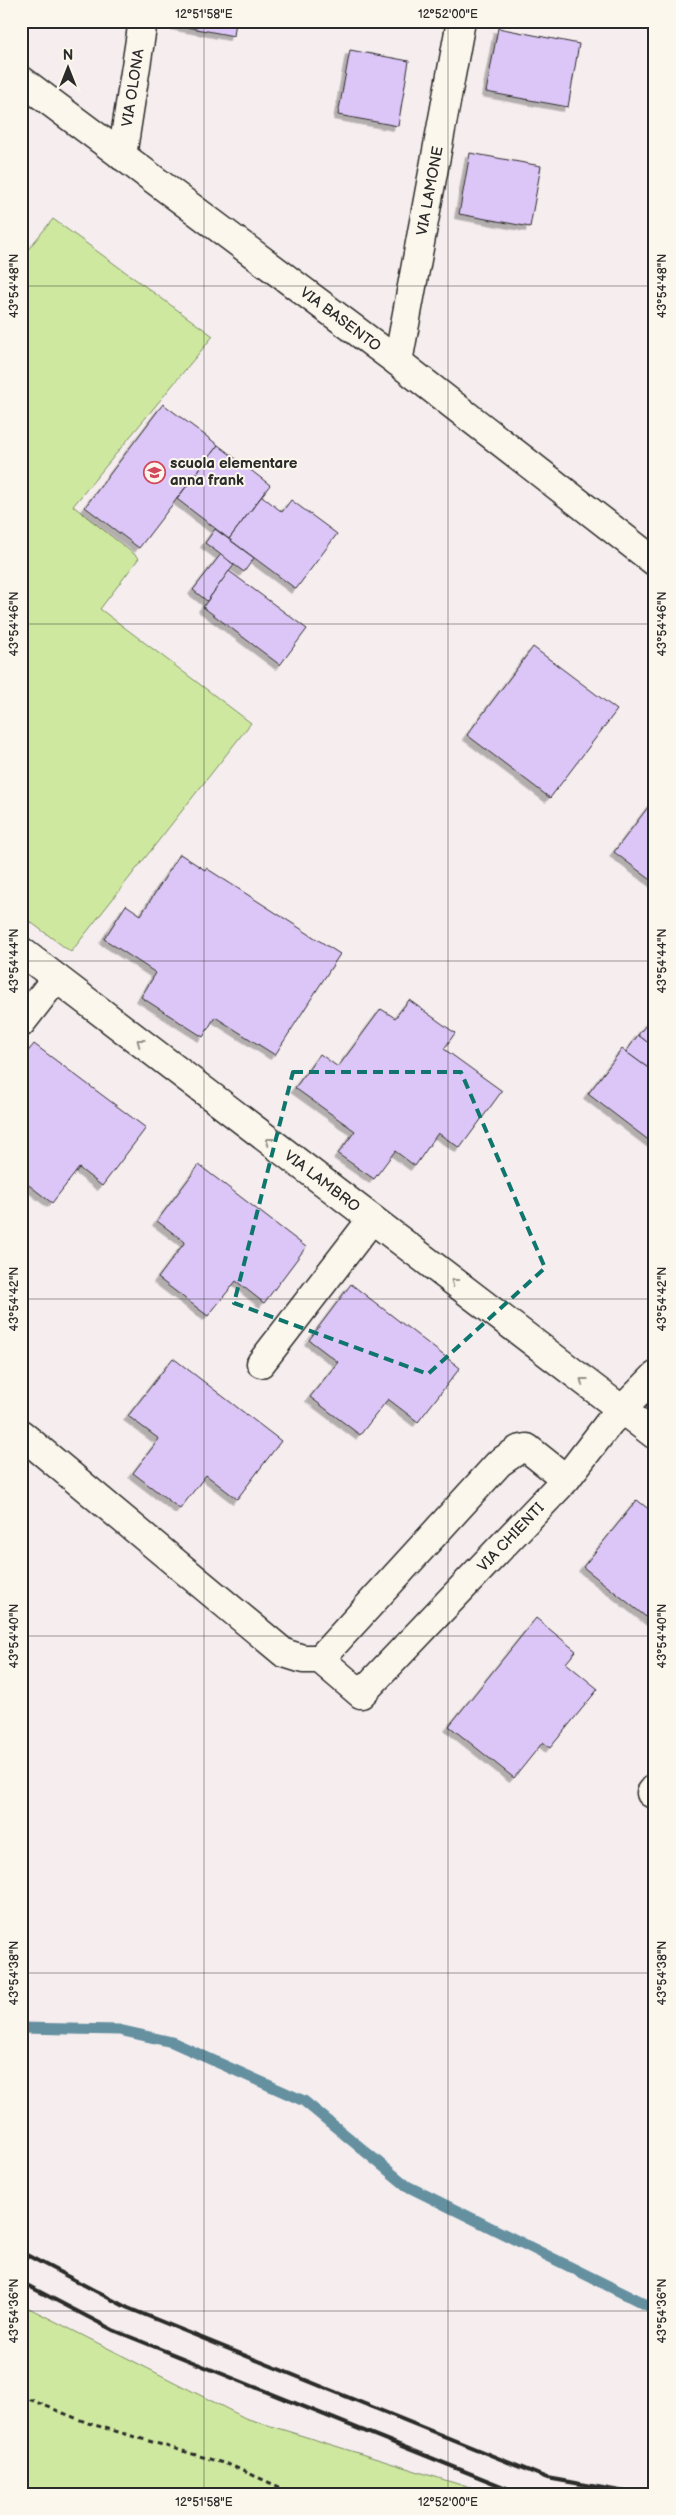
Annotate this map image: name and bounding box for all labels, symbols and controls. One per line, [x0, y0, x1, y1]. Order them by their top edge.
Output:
text: 12°51'58"E [175, 7, 233, 22]
text: 12°52'00"E [418, 7, 478, 22]
north arrow [42, 42, 92, 92]
text: N [63, 47, 73, 64]
street label: VIA OLONA [118, 47, 149, 128]
street label: VIA LAMONE [413, 145, 448, 237]
text: 43°54'48"N [7, 254, 22, 318]
text: 43°54'48"N [655, 254, 670, 318]
street label: VIA BASENTO [296, 283, 384, 356]
place label: scuola elementare anna frank [170, 454, 298, 490]
school or university icon: scuola elementare anna frank [142, 460, 166, 484]
text: 43°54'46"N [7, 591, 22, 657]
text: 43°54'46"N [655, 591, 670, 657]
text: 43°54'44"N [7, 928, 22, 994]
text: 43°54'44"N [655, 928, 670, 994]
one-way arrow [136, 1039, 146, 1048]
one-way arrow [266, 1137, 275, 1146]
street label: VIA LAMBRO [280, 1146, 364, 1216]
text: 43°54'42"N [7, 1267, 22, 1331]
text: 43°54'42"N [655, 1267, 670, 1331]
one-way arrow [450, 1279, 460, 1288]
one-way arrow [580, 1378, 589, 1386]
street label: VIA CHIENTI [474, 1499, 549, 1576]
text: 43°54'40"N [7, 1604, 22, 1668]
text: 43°54'40"N [655, 1604, 670, 1668]
text: 43°54'38"N [7, 1941, 22, 2005]
text: 43°54'38"N [655, 1941, 670, 2005]
text: 43°54'36"N [7, 2278, 22, 2344]
text: 43°54'36"N [655, 2278, 670, 2344]
text: 12°51'58"E [175, 2495, 233, 2510]
text: 12°52'00"E [418, 2495, 478, 2510]

